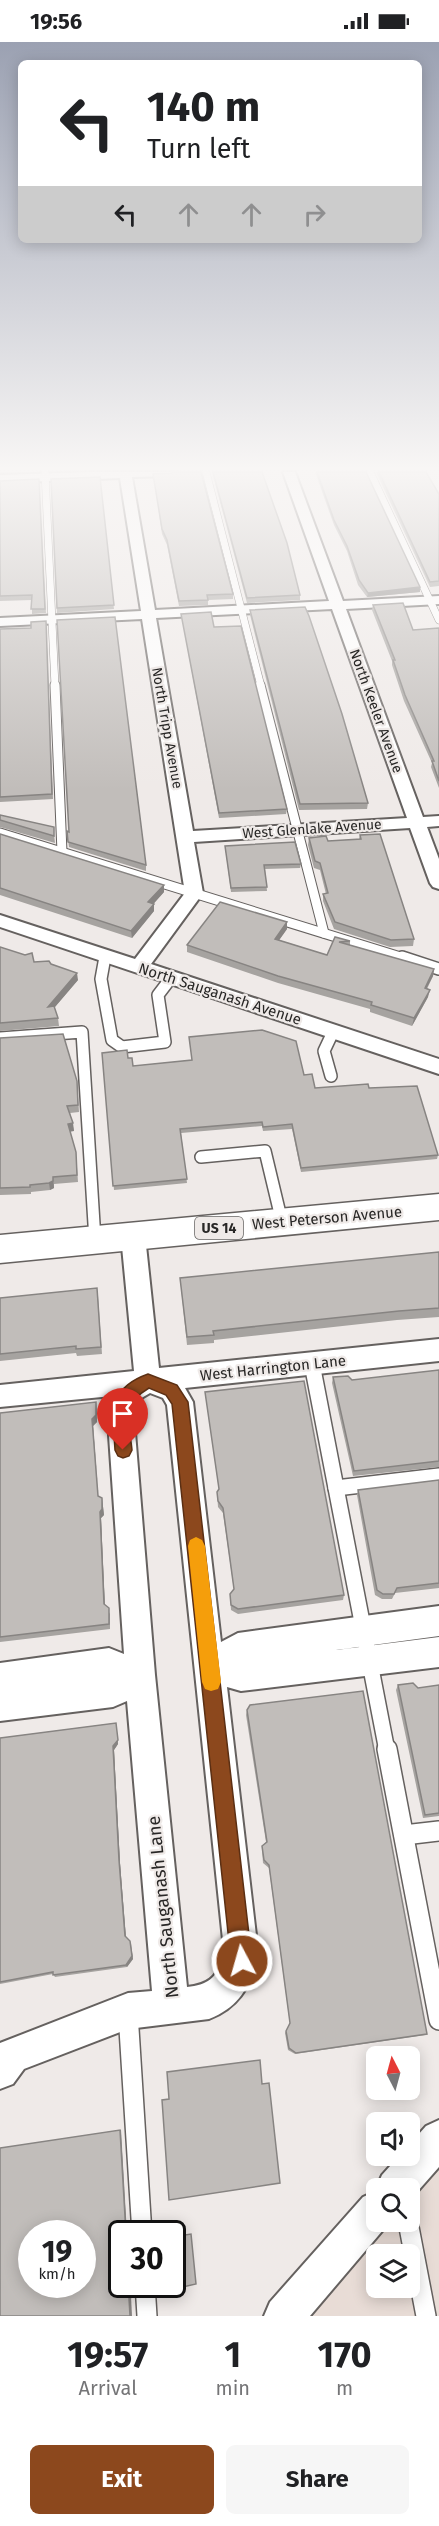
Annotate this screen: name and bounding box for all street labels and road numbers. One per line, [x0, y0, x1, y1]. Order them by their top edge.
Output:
street label: North Keeler Avenue [346, 647, 406, 775]
street label: North Tripp Avenue [148, 666, 186, 790]
street label: West Glenlake Avenue [242, 816, 382, 842]
street label: North Sauganash Avenue [136, 959, 304, 1029]
street label: West Peterson Avenue [251, 1202, 403, 1234]
road number: US 14 [195, 1217, 243, 1239]
street label: West Harrington Lane [199, 1351, 347, 1385]
street label: North Sauganash Lane [142, 1815, 184, 1999]

